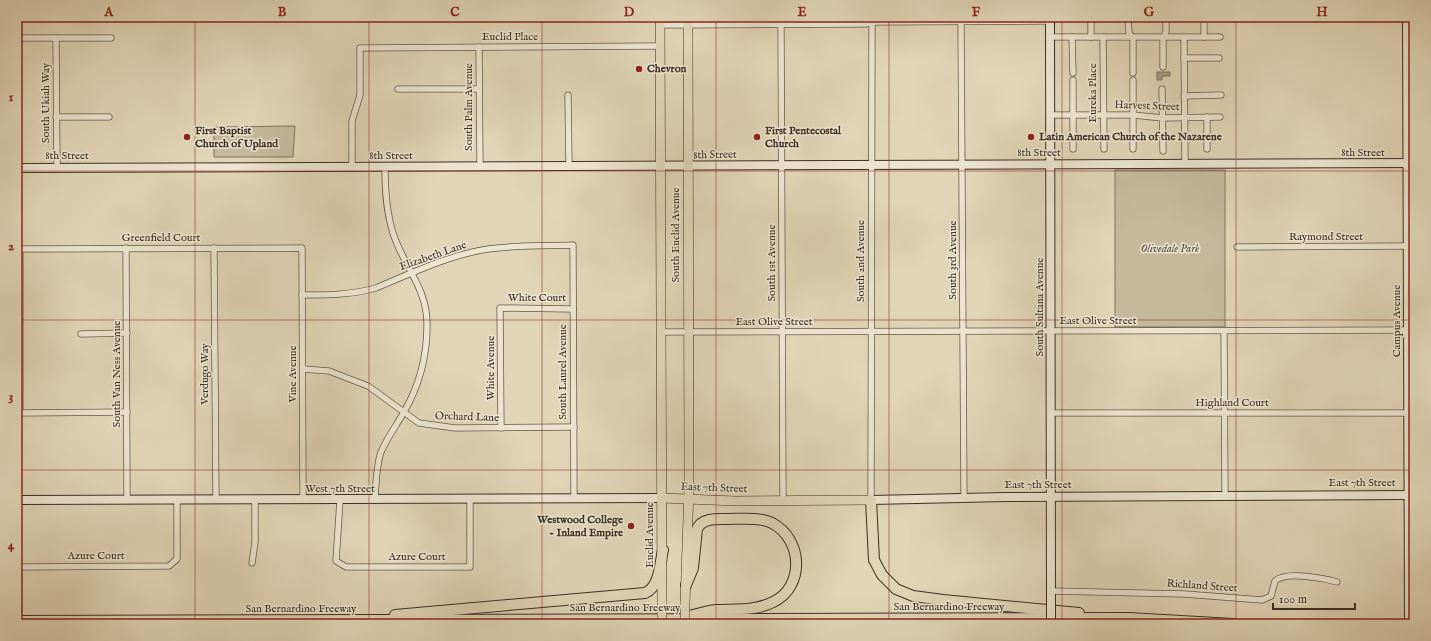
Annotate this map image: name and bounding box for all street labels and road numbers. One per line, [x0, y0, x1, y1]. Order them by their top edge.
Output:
street label: Euclid Place [482, 30, 538, 44]
street label: South Ukiah Way [39, 62, 53, 143]
street label: South Palm Avenue [462, 63, 476, 151]
street label: Eureka Place [1086, 63, 1100, 123]
street label: Harvest Street [1114, 98, 1180, 114]
street label: 8th Street [1017, 146, 1061, 160]
street label: 8th Street [1341, 146, 1385, 160]
street label: 8th Street [693, 148, 737, 162]
street label: 8th Street [45, 149, 89, 163]
street label: 8th Street [369, 149, 413, 163]
street label: South Euclid Avenue [669, 187, 683, 283]
street label: South 2nd Avenue [854, 220, 868, 302]
street label: South 3rd Avenue [946, 220, 960, 300]
street label: South 1st Avenue [765, 224, 779, 302]
street label: Raymond Street [1289, 230, 1363, 244]
street label: Greenfield Court [122, 231, 201, 245]
street label: Elizabeth Lane [398, 238, 468, 274]
street label: South Sultana Avenue [1033, 258, 1047, 356]
street label: Campus Avenue [1390, 285, 1404, 357]
street label: White Court [508, 291, 566, 305]
street label: East Olive Street [1059, 314, 1137, 328]
street label: East Olive Street [735, 315, 813, 329]
street label: South Van Ness Avenue [110, 321, 124, 427]
street label: South Laurel Avenue [556, 324, 570, 420]
street label: White Avenue [484, 336, 498, 400]
street label: Verdugo Way [198, 343, 212, 406]
street label: Vine Avenue [286, 345, 300, 404]
street label: Highland Court [1195, 396, 1269, 410]
street label: Orchard Lane [435, 409, 499, 425]
street label: East 7th Street [1329, 476, 1396, 490]
street label: East 7th Street [1005, 478, 1072, 492]
street label: East 7th Street [680, 480, 748, 496]
street label: West 7th Street [305, 482, 375, 496]
street label: Euclid Avenue [643, 502, 657, 568]
street label: Azure Court [67, 549, 125, 563]
street label: Azure Court [388, 550, 446, 564]
street label: Richland Street [1166, 577, 1238, 595]
street label: San Bernardino Freeway [894, 600, 1005, 614]
street label: San Bernardino Freeway [570, 601, 681, 615]
street label: San Bernardino Freeway [246, 602, 357, 616]

